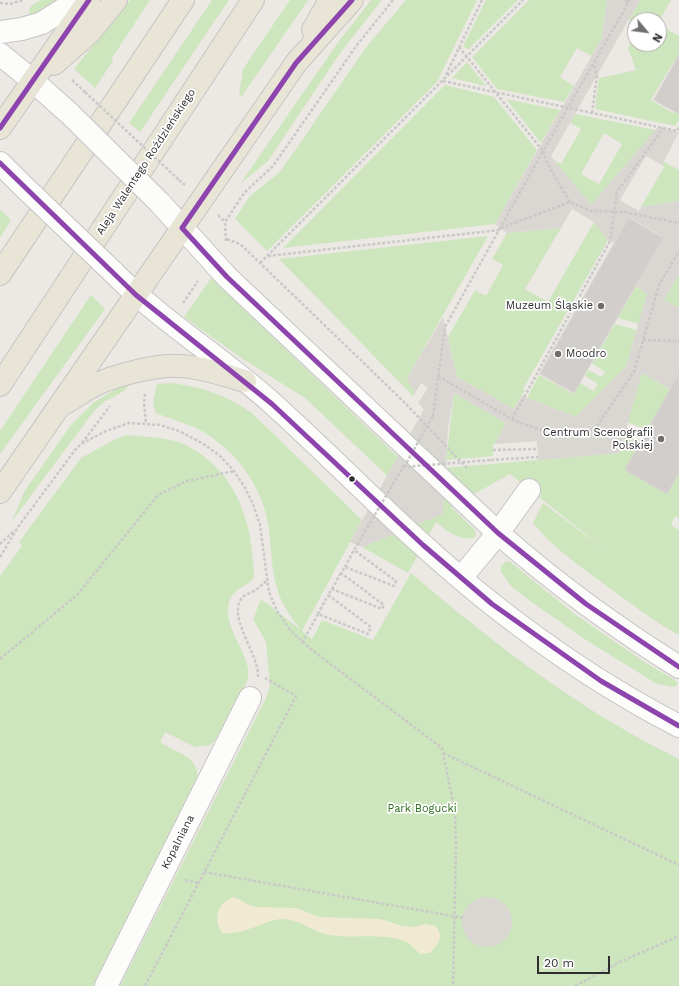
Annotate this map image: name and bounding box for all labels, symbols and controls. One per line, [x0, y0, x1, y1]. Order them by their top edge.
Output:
north arrow [627, 12, 667, 52]
text: N [649, 31, 665, 44]
street label: Aleja Walentego Roździeńskiego [94, 86, 198, 238]
place label: Muzeum Śląskie [506, 299, 593, 313]
marker: Muzeum Śląskie [596, 301, 606, 311]
place label: Moodro [566, 347, 606, 361]
marker: Moodro [553, 349, 563, 359]
place label: Centrum Scenografii Polskiej [543, 426, 653, 452]
marker: Centrum Scenografii Polskiej [656, 434, 666, 444]
unlabelled marker [347, 474, 357, 484]
park label: Park Bogucki [387, 802, 457, 816]
street label: Kopalniana [159, 813, 197, 871]
scale bar [539, 948, 612, 974]
text: 20 m [544, 956, 574, 970]

